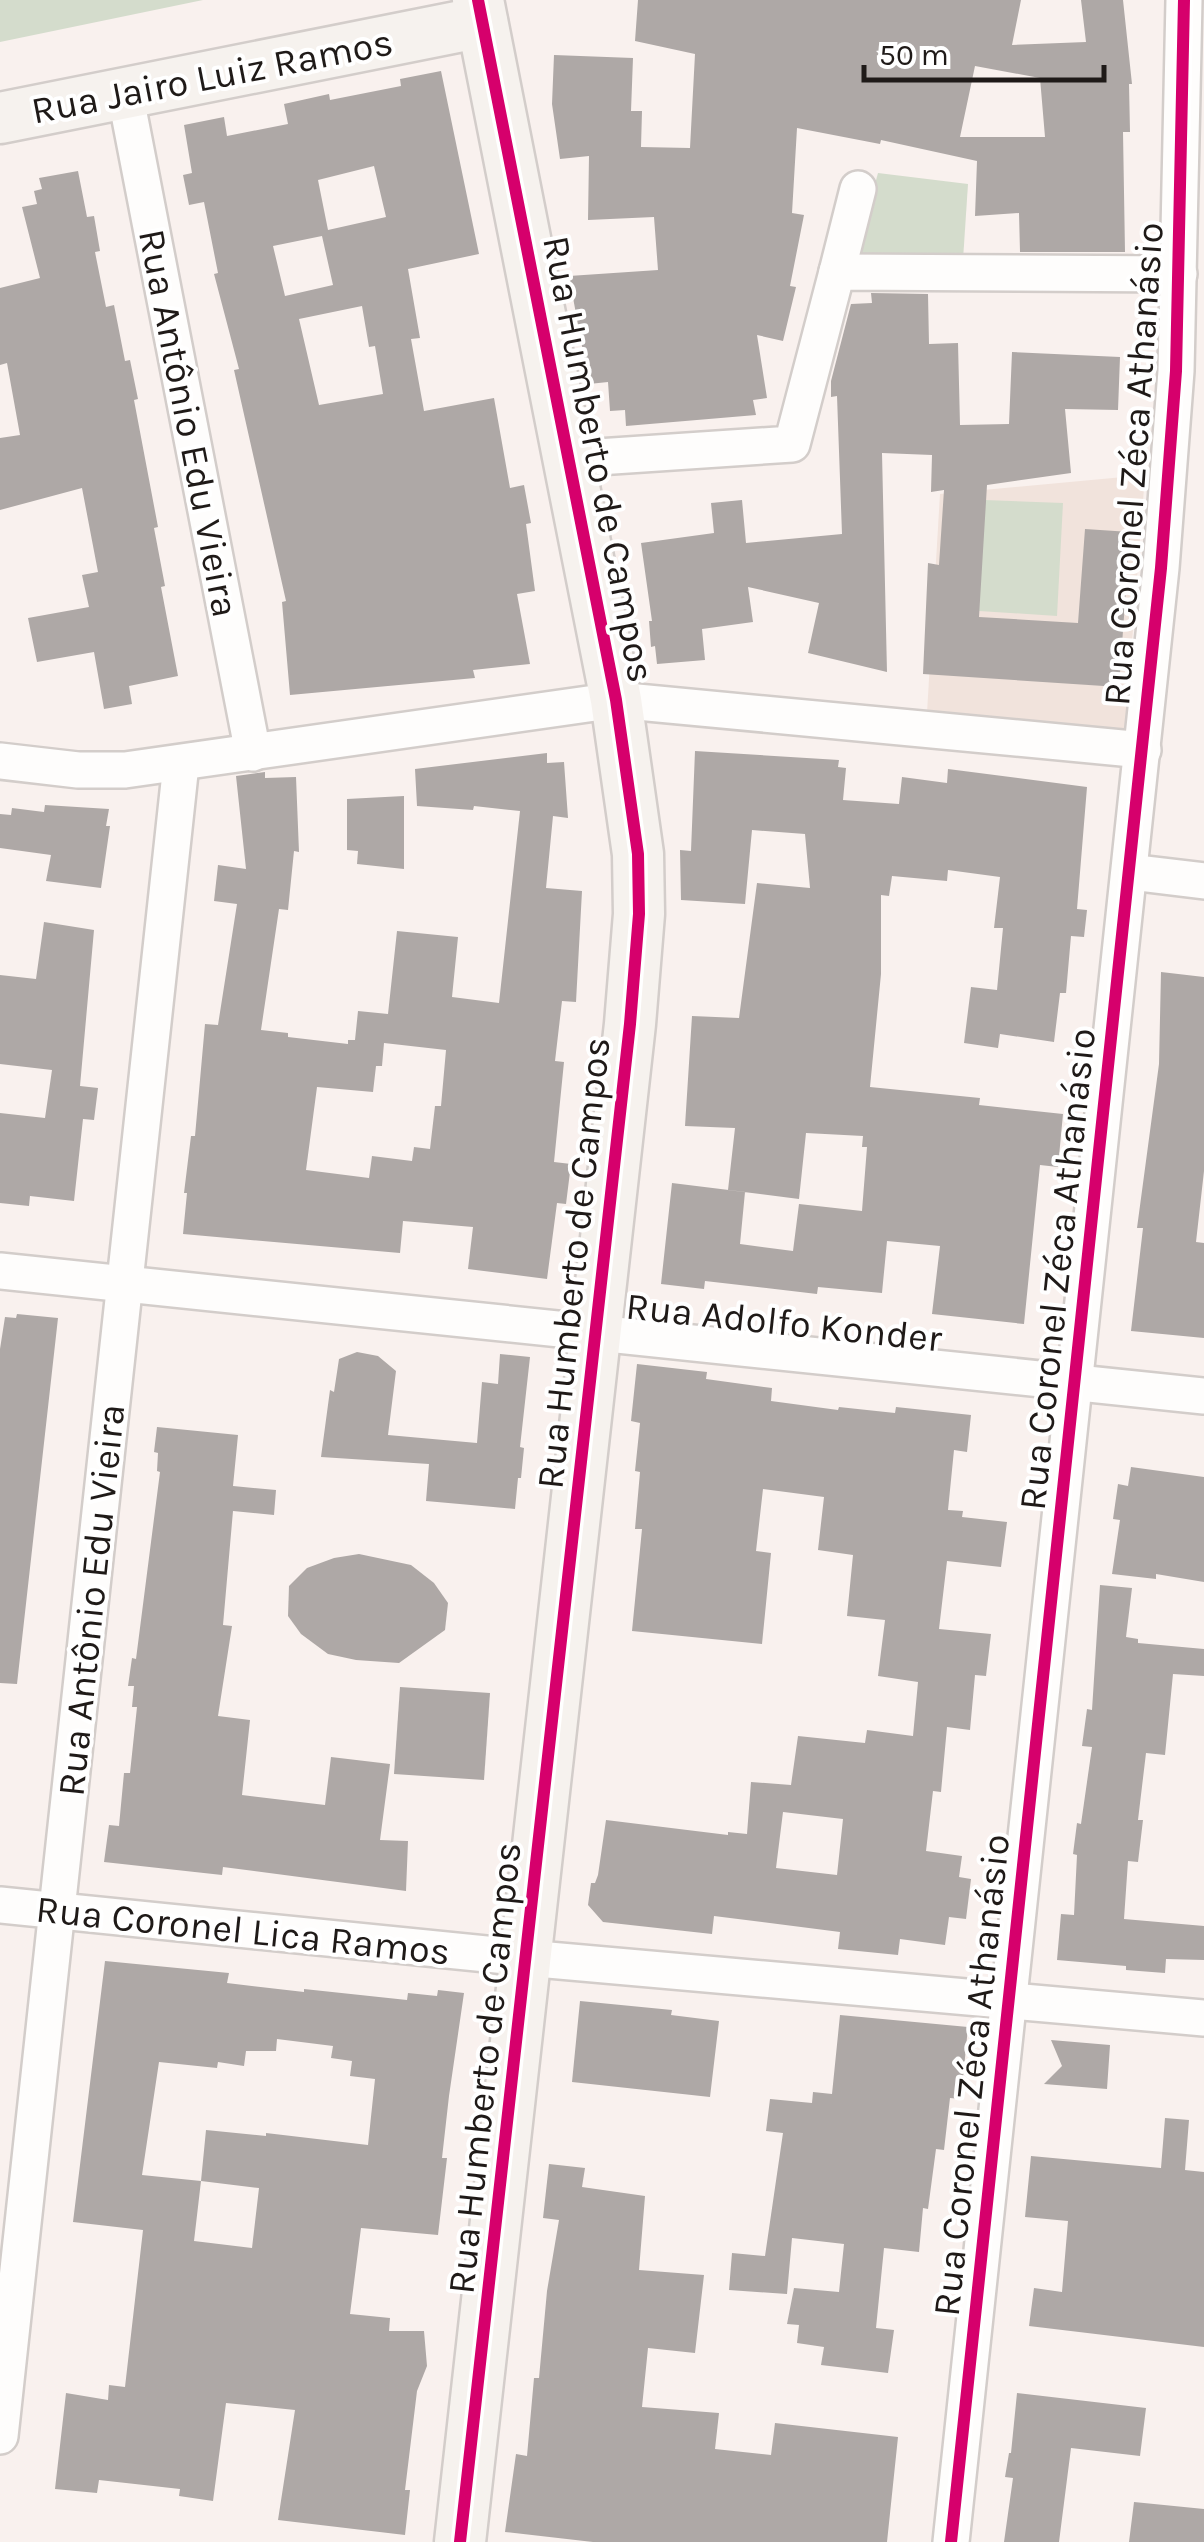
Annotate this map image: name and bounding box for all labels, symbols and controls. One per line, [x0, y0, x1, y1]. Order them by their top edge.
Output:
street label: Rua Jairo Luiz Ramos [28, 19, 397, 134]
scale bar [864, 20, 1104, 82]
text: 50 m [879, 37, 949, 73]
street label: Rua Coronel Zéca Athanásio [1094, 221, 1173, 707]
street label: Rua Antônio Edu Vieira [129, 225, 248, 621]
street label: Rua Humberto de Campos [533, 232, 664, 686]
street label: Rua Coronel Zéca Athanásio [1010, 1026, 1105, 1512]
street label: Rua Humberto de Campos [527, 1035, 620, 1491]
street label: Rua Adolfo Konder [624, 1284, 944, 1361]
street label: Rua Antônio Edu Vieira [49, 1402, 134, 1798]
street label: Rua Coronel Zéca Athanásio [924, 1832, 1019, 2318]
street label: Rua Humberto de Campos [438, 1840, 531, 2296]
street label: Rua Coronel Lica Ramos [34, 1886, 452, 1975]

